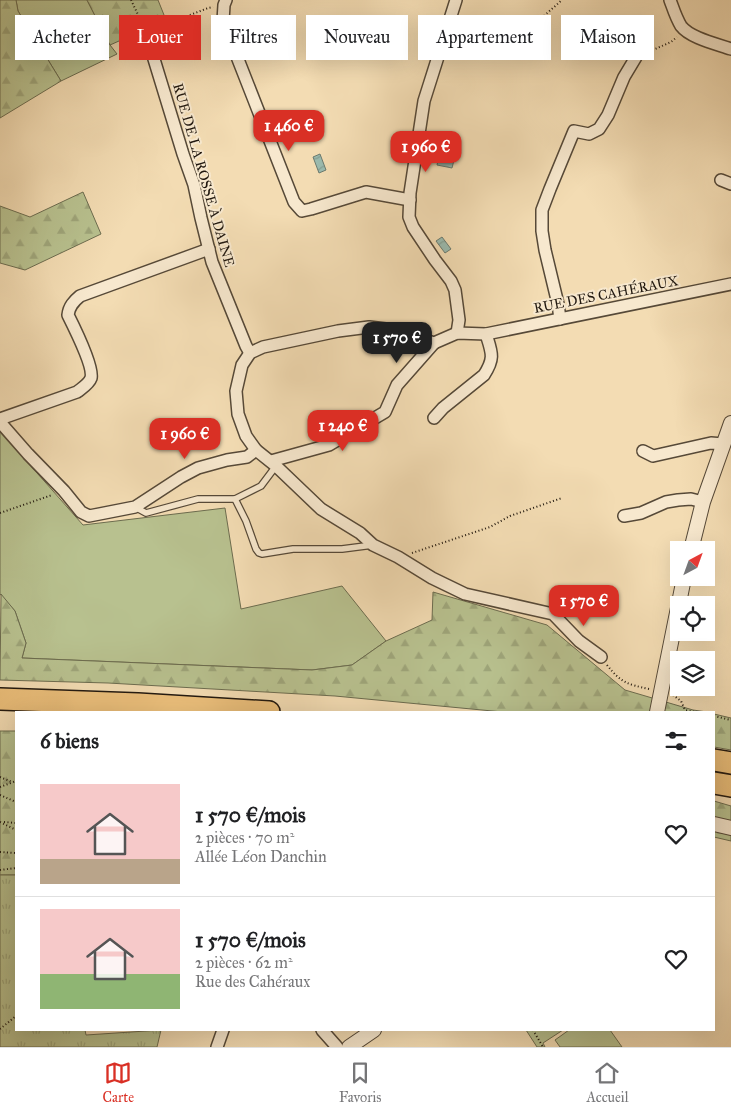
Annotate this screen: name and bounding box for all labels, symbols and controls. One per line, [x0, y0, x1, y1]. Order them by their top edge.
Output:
chip: Acheter [15, 15, 109, 60]
chip: Louer [119, 15, 201, 60]
chip: Filtres [211, 15, 296, 60]
chip: Nouveau [306, 15, 408, 60]
chip: Appartement [418, 15, 551, 60]
chip: Maison [561, 15, 654, 60]
street label: RUE DE LA ROSSE À DAINE [169, 81, 240, 269]
pin: 1 460 € [243, 110, 335, 152]
text: 1 460 € [264, 116, 314, 135]
pin: 1 960 € [380, 130, 472, 173]
text: 1 960 € [401, 137, 451, 156]
street label: RUE DES CAHÉRAUX [532, 270, 680, 317]
pin: 1 570 € [351, 322, 443, 364]
text: 1 570 € [373, 328, 421, 347]
pin: 1 240 € [297, 410, 389, 452]
text: 1 240 € [318, 416, 368, 435]
pin: 1 960 € [139, 418, 231, 460]
text: 1 960 € [160, 424, 210, 443]
north arrow [670, 541, 715, 586]
map controls [670, 541, 715, 696]
pin: 1 570 € [538, 584, 630, 627]
text: 1 570 € [560, 591, 608, 610]
button: locate [670, 596, 715, 641]
button: layers [670, 651, 715, 696]
icon: filters [662, 727, 690, 755]
text: 6 biens [40, 728, 99, 754]
text: 1 570 €/mois [195, 802, 306, 828]
icon: home [80, 804, 140, 864]
icon: heart [662, 820, 690, 848]
text: 2 pièces · 70 m² [195, 828, 294, 847]
text: Allée Léon Danchin [195, 847, 327, 866]
text: 1 570 €/mois [195, 927, 306, 953]
icon: home [80, 929, 140, 989]
icon: heart [662, 945, 690, 973]
text: 2 pièces · 62 m² [195, 953, 293, 972]
text: Rue des Cahéraux [195, 972, 310, 991]
tab: Carte [102, 1059, 134, 1106]
tab: Favoris [339, 1059, 381, 1106]
tab: Accueil [586, 1059, 629, 1106]

